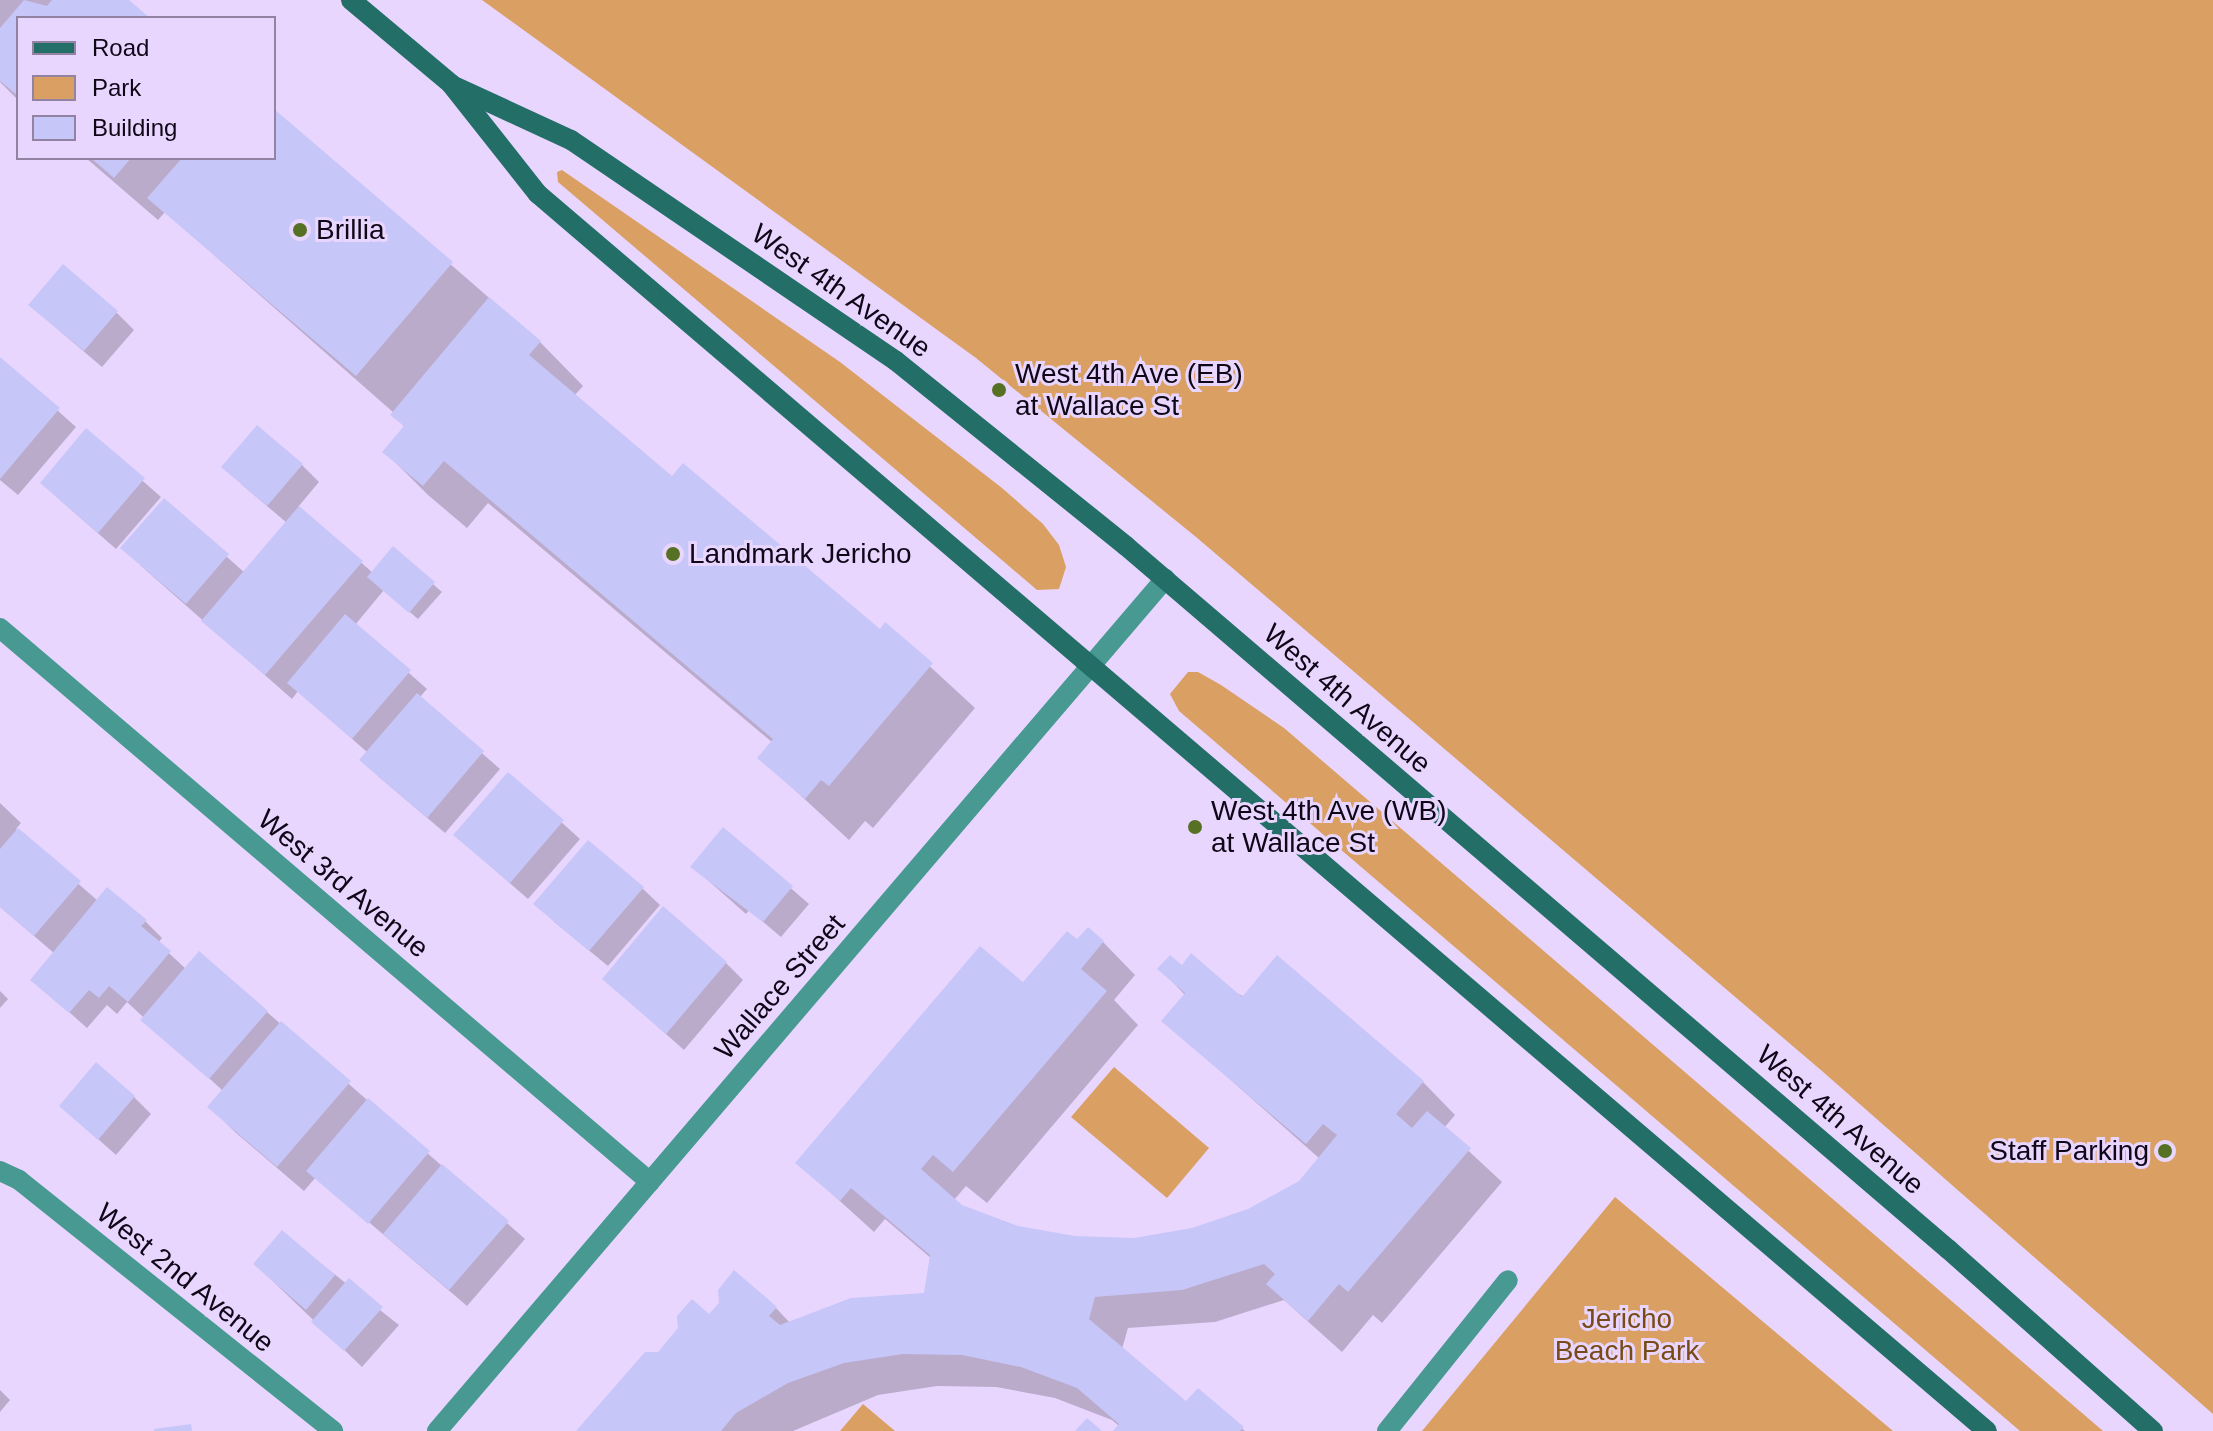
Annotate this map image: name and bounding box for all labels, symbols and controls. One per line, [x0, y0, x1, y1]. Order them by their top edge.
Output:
legend [16, 16, 276, 160]
text: Road [92, 34, 149, 61]
text: Park [92, 74, 141, 101]
text: Building [92, 114, 177, 141]
place label: Brillia [316, 213, 384, 247]
street label: West 4th Avenue [744, 216, 938, 366]
marker: Brillia [291, 221, 309, 239]
place label: West 4th Ave (EB) at Wallace St [1015, 357, 1244, 423]
marker: West 4th Ave (EB) at Wallace St [990, 381, 1008, 399]
place label: Landmark Jericho [689, 537, 912, 571]
marker: Landmark Jericho [664, 545, 682, 563]
street label: West 4th Avenue [1256, 617, 1438, 781]
place label: West 4th Ave (WB) at Wallace St [1211, 794, 1448, 860]
street label: West 3rd Avenue [250, 802, 436, 966]
marker: West 4th Ave (WB) at Wallace St [1186, 818, 1204, 836]
street label: Wallace Street [708, 908, 852, 1066]
street label: West 4th Avenue [1749, 1038, 1931, 1202]
place label: Staff Parking [1989, 1134, 2149, 1168]
marker: Staff Parking [2156, 1142, 2174, 1160]
street label: West 2nd Avenue [89, 1196, 281, 1360]
park label: Jericho Beach Park [1555, 1302, 1699, 1368]

